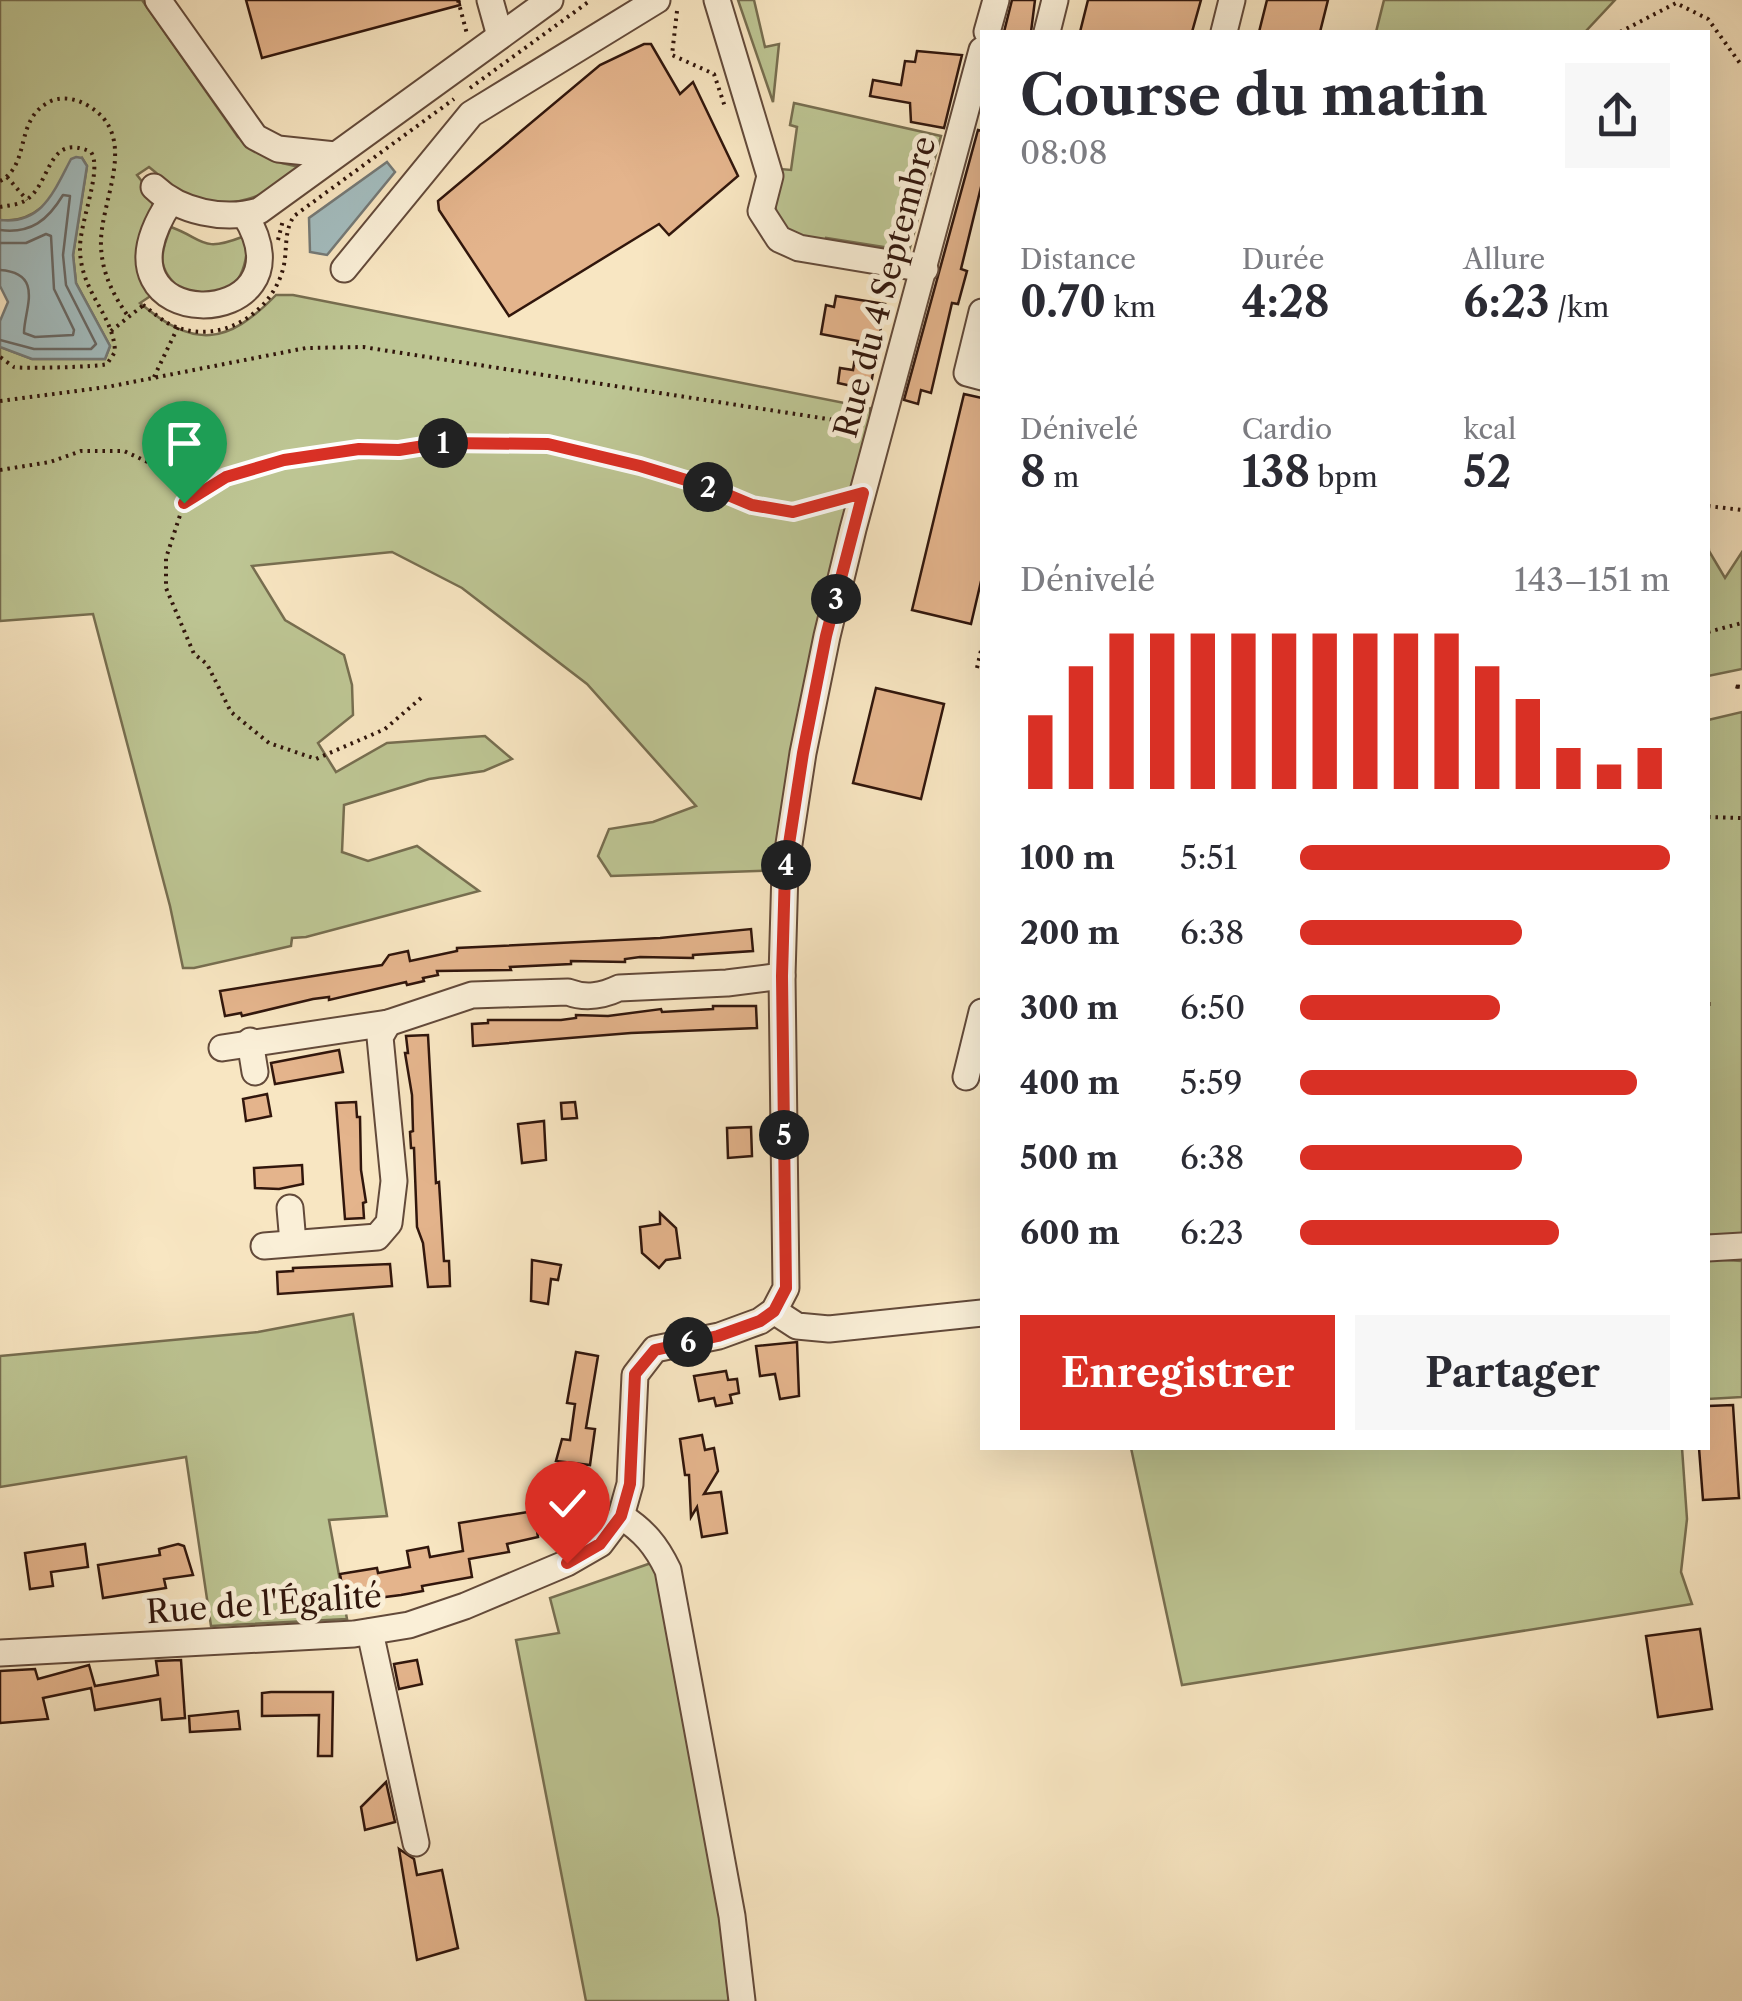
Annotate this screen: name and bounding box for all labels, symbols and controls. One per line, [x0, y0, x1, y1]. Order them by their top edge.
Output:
text: Course du matin [1020, 62, 1488, 129]
button: share [1565, 63, 1670, 168]
street label: Rue du 4 Septembre [826, 132, 944, 442]
text: 08:08 [1020, 133, 1107, 172]
text: Distance [1020, 242, 1136, 276]
text: Durée [1242, 242, 1324, 276]
text: Allure [1463, 242, 1545, 276]
text: 0.70 [1020, 276, 1106, 328]
text: 4:28 [1242, 276, 1330, 328]
text: 6:23 [1463, 276, 1549, 328]
text: km [1106, 290, 1156, 324]
text: /km [1549, 290, 1609, 324]
pin [142, 401, 227, 504]
text: Dénivelé [1020, 412, 1138, 446]
text: Cardio [1242, 412, 1332, 446]
text: kcal [1463, 412, 1516, 446]
icon: arrive [157, 416, 212, 471]
pin: 1 [418, 418, 468, 468]
text: 1 [437, 426, 449, 460]
text: 8 [1020, 446, 1046, 498]
text: 138 [1242, 446, 1310, 498]
text: 52 [1463, 446, 1511, 498]
text: m [1046, 460, 1079, 494]
text: bpm [1310, 460, 1378, 494]
pin: 2 [683, 462, 733, 512]
text: 2 [700, 470, 716, 504]
text: Dénivelé [1020, 560, 1155, 599]
text: 143–151 m [1514, 560, 1670, 599]
pin: 3 [811, 574, 861, 624]
text: 3 [828, 582, 844, 616]
text: 100 m [1020, 838, 1115, 877]
text: 5:51 [1180, 838, 1237, 877]
pin: 4 [761, 840, 811, 890]
text: 4 [778, 848, 794, 882]
text: 200 m [1020, 913, 1120, 952]
text: 6:38 [1180, 913, 1244, 952]
text: 300 m [1020, 988, 1119, 1027]
text: 6:50 [1180, 988, 1245, 1027]
text: 400 m [1020, 1063, 1120, 1102]
text: 5:59 [1180, 1063, 1242, 1102]
pin: 5 [759, 1110, 809, 1160]
text: 5 [776, 1118, 792, 1152]
text: 500 m [1020, 1138, 1118, 1177]
text: 6:38 [1180, 1138, 1244, 1177]
text: 600 m [1020, 1213, 1120, 1252]
text: 6:23 [1180, 1213, 1244, 1252]
button: Enregistrer [1020, 1315, 1335, 1430]
button: Partager [1355, 1315, 1670, 1430]
pin: 6 [663, 1317, 713, 1367]
text: 6 [680, 1325, 696, 1359]
pin [525, 1461, 610, 1564]
icon: check [540, 1476, 595, 1531]
street label: Rue de l'Égalité [145, 1576, 383, 1631]

